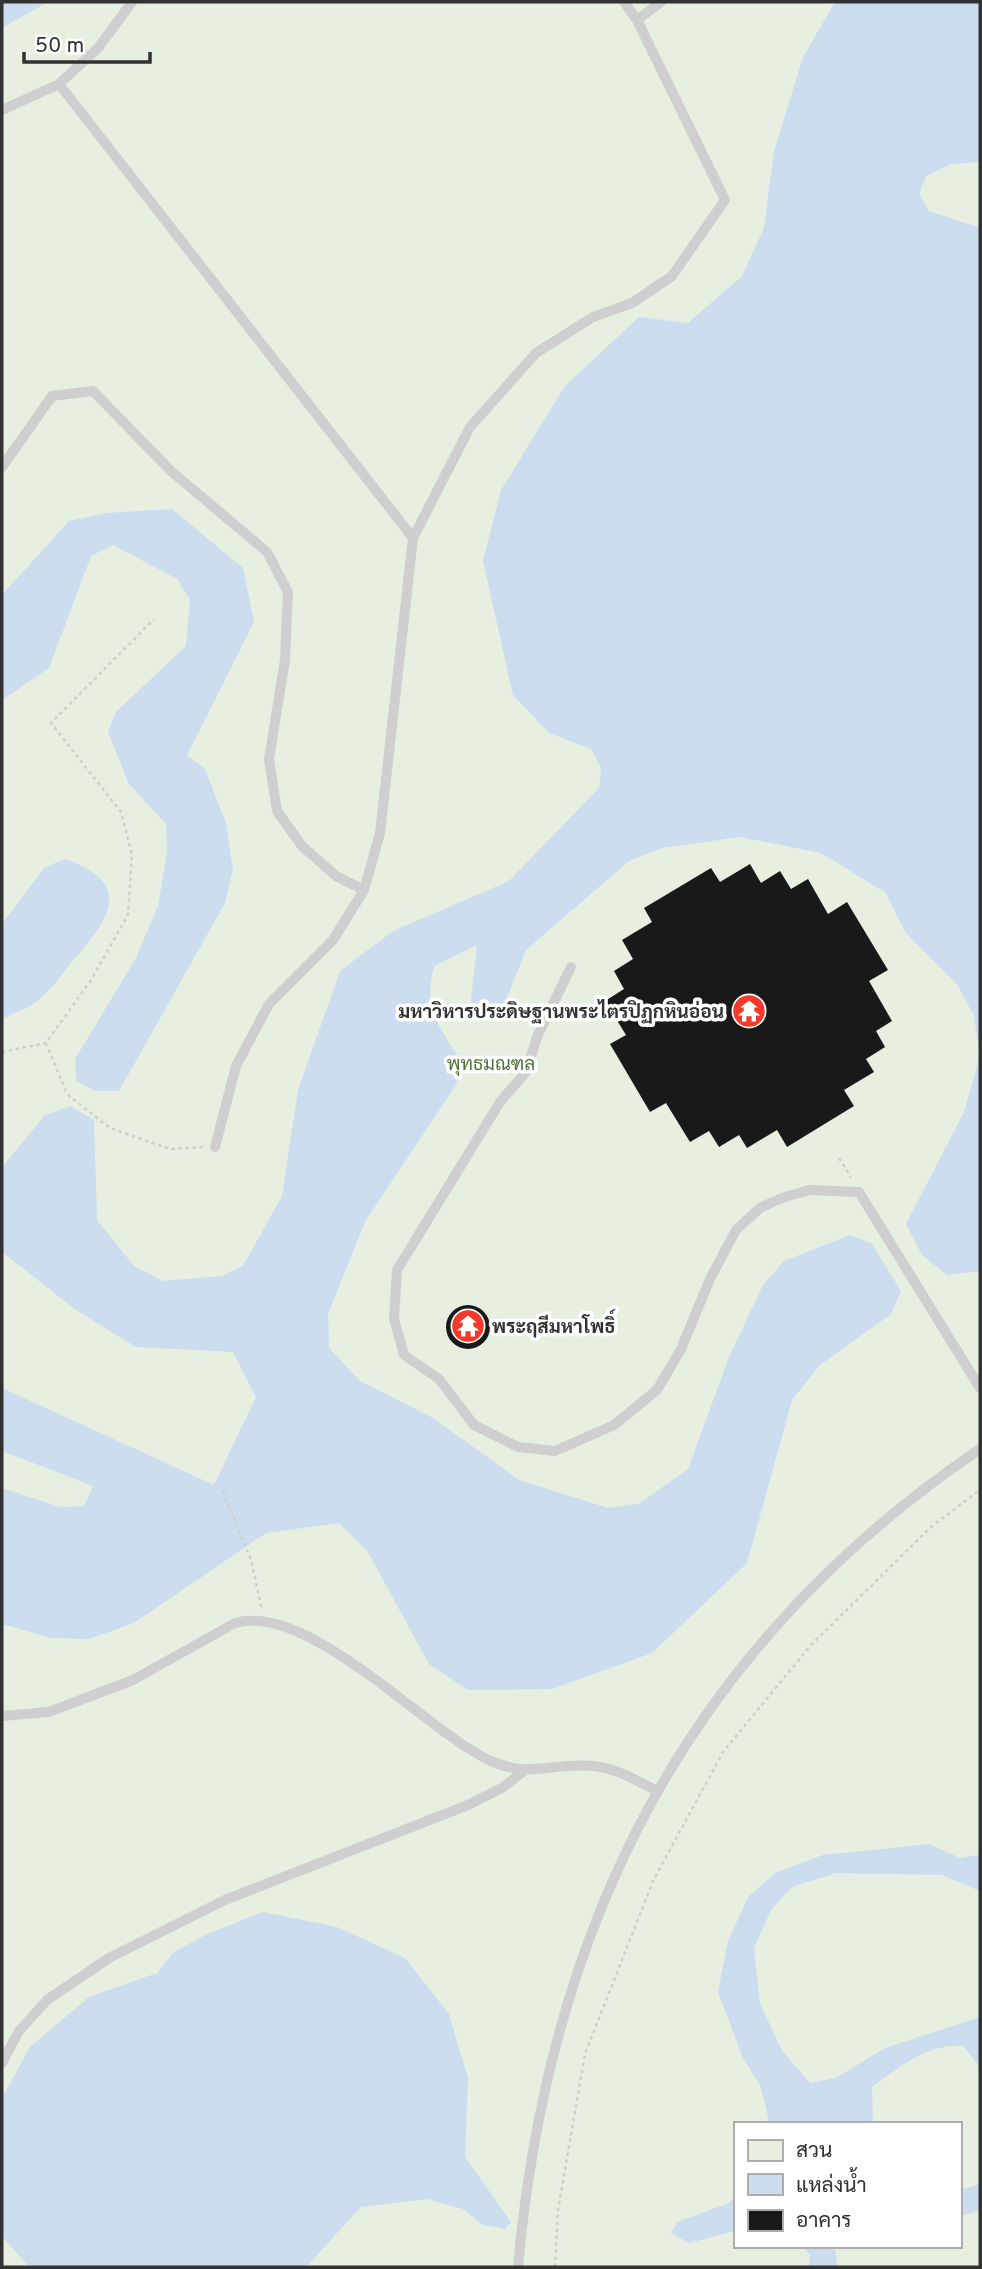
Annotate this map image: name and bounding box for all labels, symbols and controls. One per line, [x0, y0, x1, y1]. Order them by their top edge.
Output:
scale bar [24, 21, 150, 65]
text: 50 m [35, 33, 84, 60]
temple icon: มหาวิหารประดิษฐานพระไตรปิฏกหินอ่อน [730, 992, 768, 1030]
place label: มหาวิหารประดิษฐานพระไตรปิฏกหินอ่อน [398, 999, 724, 1025]
park label: พุทธมณฑล [447, 1053, 535, 1077]
temple icon: พระฤสีมหาโพธิ์ [449, 1307, 487, 1345]
place label: พระฤสีมหาโพธิ์ [492, 1309, 616, 1340]
legend [734, 2122, 961, 2248]
text: สวน [796, 2138, 832, 2165]
text: แหล่งน้ำ [796, 2167, 867, 2200]
text: อาคาร [796, 2208, 852, 2235]

